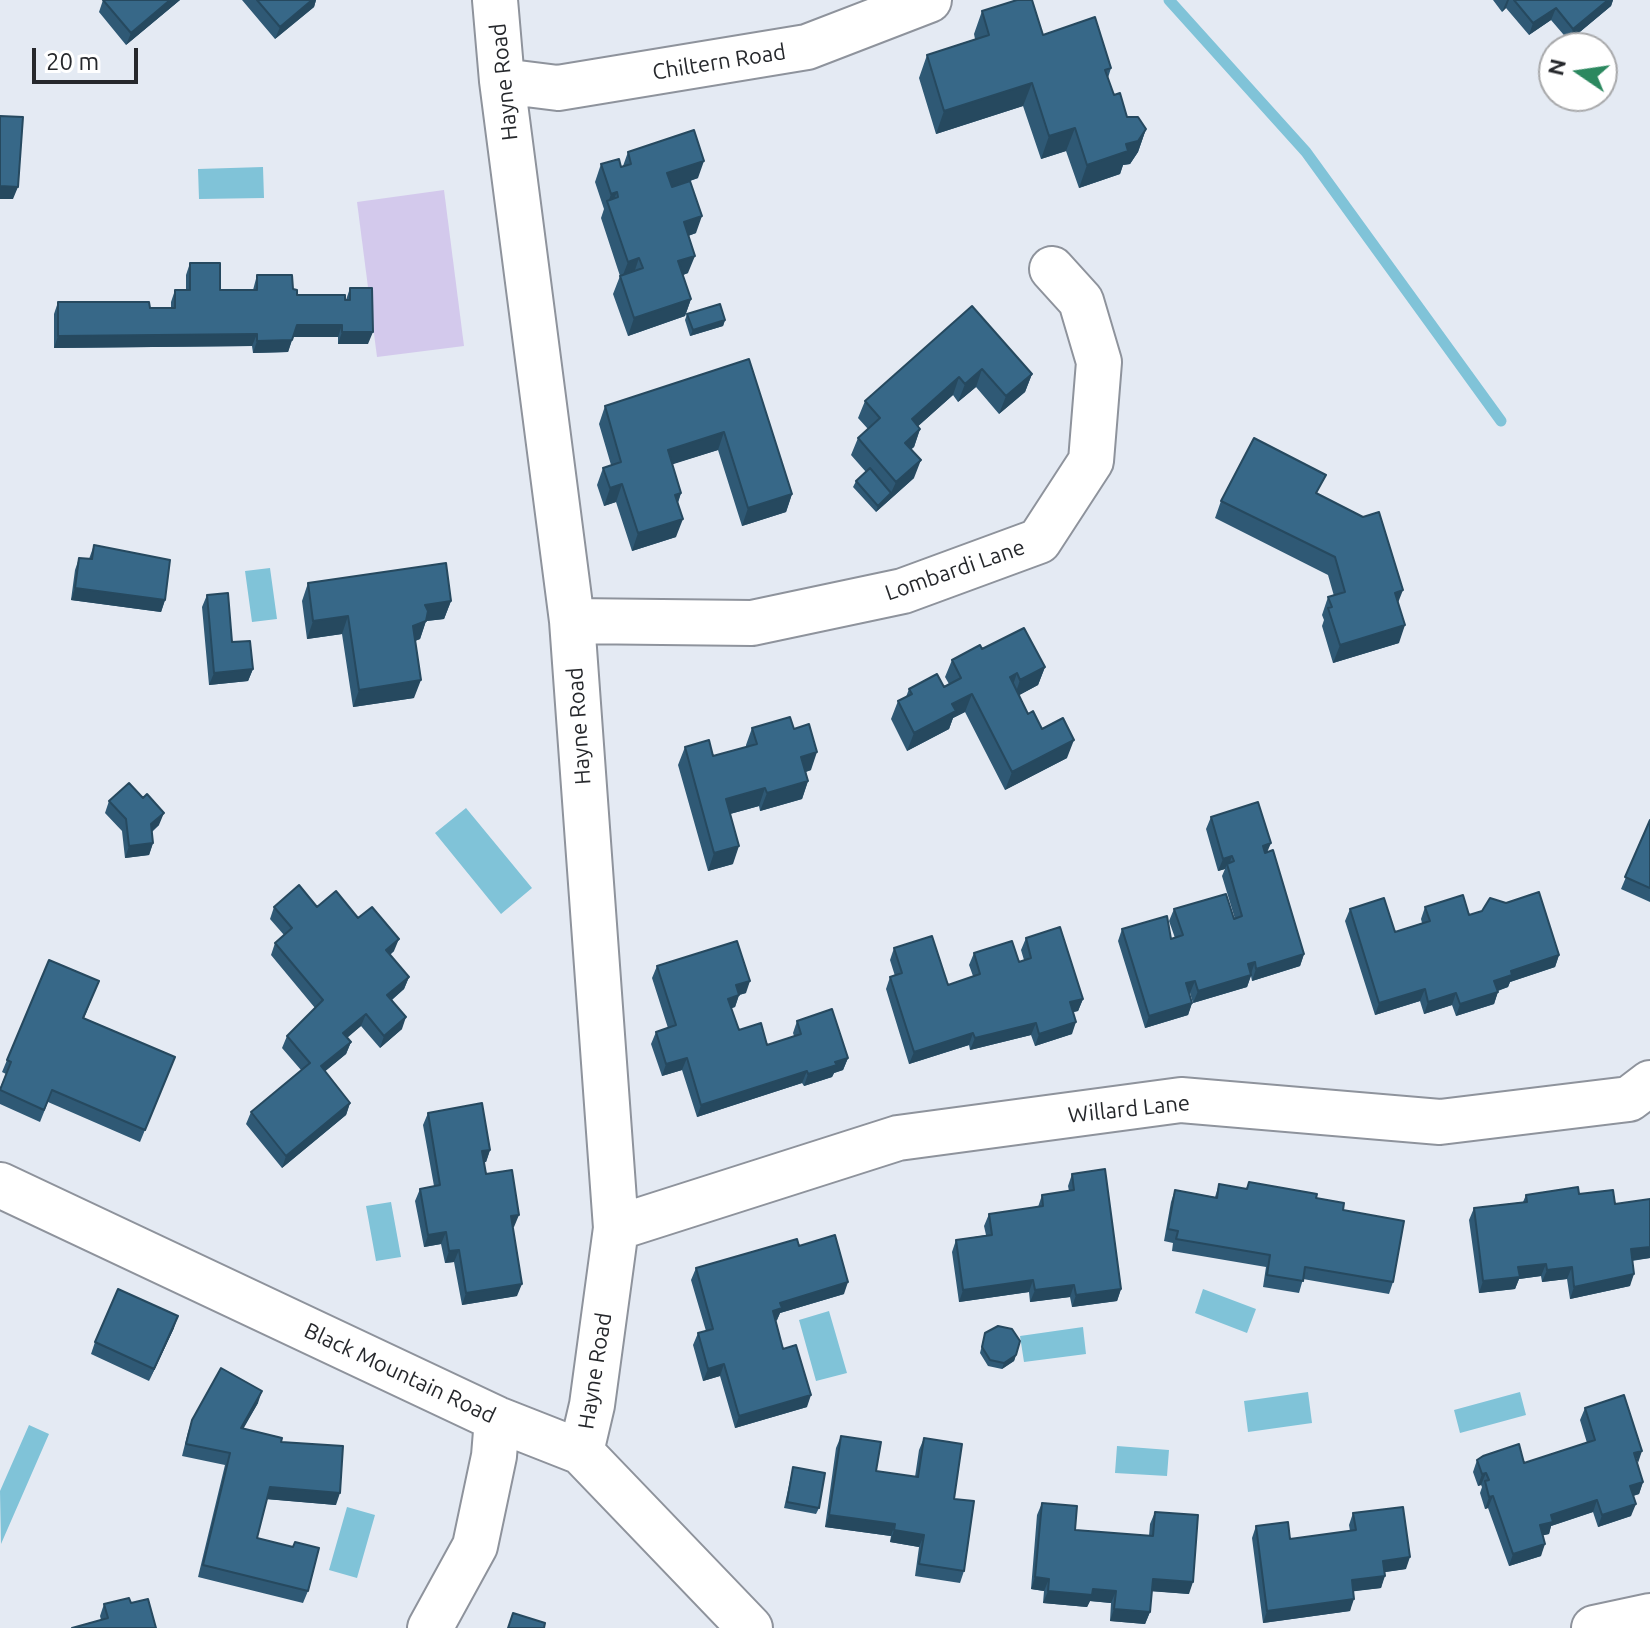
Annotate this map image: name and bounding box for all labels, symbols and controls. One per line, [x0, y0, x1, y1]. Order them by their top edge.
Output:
street label: Hayne Road [485, 22, 523, 142]
scale bar [36, 32, 142, 82]
north arrow [1538, 32, 1618, 112]
street label: Chiltern Road [650, 38, 788, 86]
text: 20 m [46, 48, 99, 75]
text: N [1542, 56, 1570, 78]
street label: Lombardi Lane [882, 534, 1028, 606]
street label: Hayne Road [562, 666, 596, 786]
street label: Willard Lane [1067, 1089, 1191, 1129]
street label: Hayne Road [573, 1311, 617, 1431]
street label: Black Mountain Road [300, 1317, 500, 1429]

